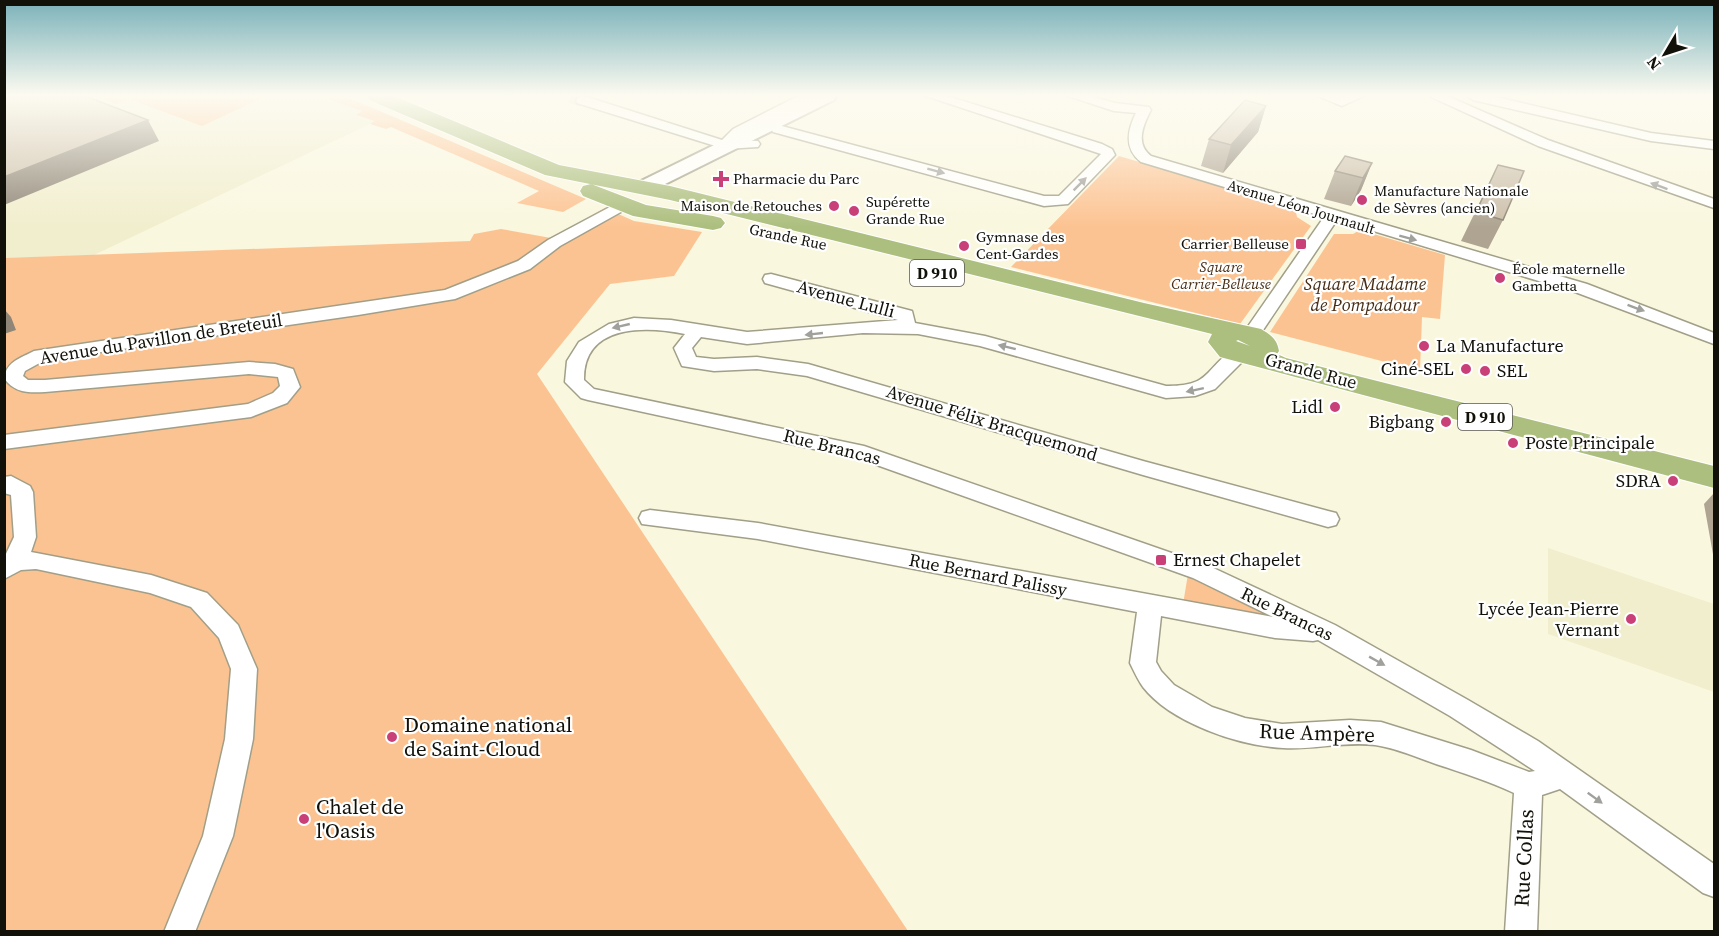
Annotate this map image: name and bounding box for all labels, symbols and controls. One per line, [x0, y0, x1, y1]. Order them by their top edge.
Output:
north arrow [1635, 24, 1695, 84]
text: N [1641, 52, 1666, 75]
one-way arrow [927, 167, 945, 177]
place label: Pharmacie du Parc [733, 168, 859, 189]
marker: Pharmacie du Parc [714, 172, 728, 186]
street label: Avenue Léon Journault [1225, 174, 1378, 239]
one-way arrow [1073, 177, 1087, 191]
place label: Manufacture Nationale de Sèvres (ancien) [1374, 180, 1529, 218]
one-way arrow [1650, 180, 1668, 190]
place label: Supérette Grande Rue [866, 191, 945, 229]
marker: Manufacture Nationale de Sèvres (ancien) [1355, 193, 1369, 207]
place label: Maison de Retouches [681, 195, 822, 216]
marker: Maison de Retouches [827, 199, 841, 213]
marker: Supérette Grande Rue [847, 204, 861, 218]
street label: Grande Rue [747, 218, 829, 255]
place label: Gymnase des Cent-Gardes [976, 226, 1064, 264]
place label: Carrier Belleuse [1181, 233, 1289, 254]
one-way arrow [1399, 234, 1417, 243]
marker: Carrier Belleuse [1294, 237, 1308, 251]
marker: Gymnase des Cent-Gardes [957, 239, 971, 253]
park label: Square Carrier-Belleuse [1171, 256, 1271, 294]
place label: École maternelle Gambetta [1512, 258, 1626, 296]
road number: D 910 [910, 260, 964, 286]
park label: Square Madame de Pompadour [1304, 271, 1427, 317]
marker: École maternelle Gambetta [1493, 271, 1507, 285]
street label: Avenue Lulli [795, 273, 898, 324]
one-way arrow [1627, 303, 1645, 313]
street label: Avenue du Pavillon de Breteuil [38, 307, 284, 370]
one-way arrow [612, 322, 630, 332]
one-way arrow [804, 329, 823, 339]
place label: La Manufacture [1436, 333, 1564, 358]
marker: La Manufacture [1417, 339, 1431, 353]
one-way arrow [997, 342, 1016, 352]
street label: Grande Rue [1262, 346, 1360, 395]
place label: Ciné-SEL [1381, 356, 1454, 381]
place label: SEL [1497, 358, 1528, 383]
marker: Ciné-SEL [1459, 362, 1473, 376]
marker: SEL [1478, 364, 1492, 378]
street label: Avenue Félix Bracquemond [883, 378, 1101, 467]
one-way arrow [1186, 385, 1204, 395]
place label: Lidl [1291, 394, 1323, 419]
marker: Lidl [1328, 400, 1342, 414]
road number: D 910 [1458, 404, 1512, 430]
place label: Bigbang [1368, 409, 1434, 434]
marker: Bigbang [1439, 415, 1453, 429]
street label: Rue Brancas [781, 422, 884, 471]
place label: Poste Principale [1525, 430, 1655, 455]
marker: Poste Principale [1506, 436, 1520, 450]
place label: SDRA [1616, 468, 1661, 493]
marker: SDRA [1666, 474, 1680, 488]
street label: Rue Bernard Palissy [907, 547, 1070, 602]
place label: Ernest Chapelet [1173, 547, 1300, 572]
marker: Ernest Chapelet [1154, 553, 1168, 567]
street label: Rue Brancas [1237, 580, 1338, 647]
place label: Lycée Jean-Pierre Vernant [1478, 596, 1619, 642]
marker: Lycée Jean-Pierre Vernant [1624, 612, 1638, 626]
one-way arrow [1368, 656, 1385, 666]
place label: Domaine national de Saint-Cloud [404, 710, 572, 763]
street label: Rue Ampère [1259, 716, 1375, 749]
marker: Domaine national de Saint-Cloud [385, 730, 399, 744]
place label: Chalet de l'Oasis [316, 792, 404, 845]
one-way arrow [1586, 792, 1602, 804]
street label: Rue Collas [1506, 808, 1541, 908]
marker: Chalet de l'Oasis [297, 812, 311, 826]

